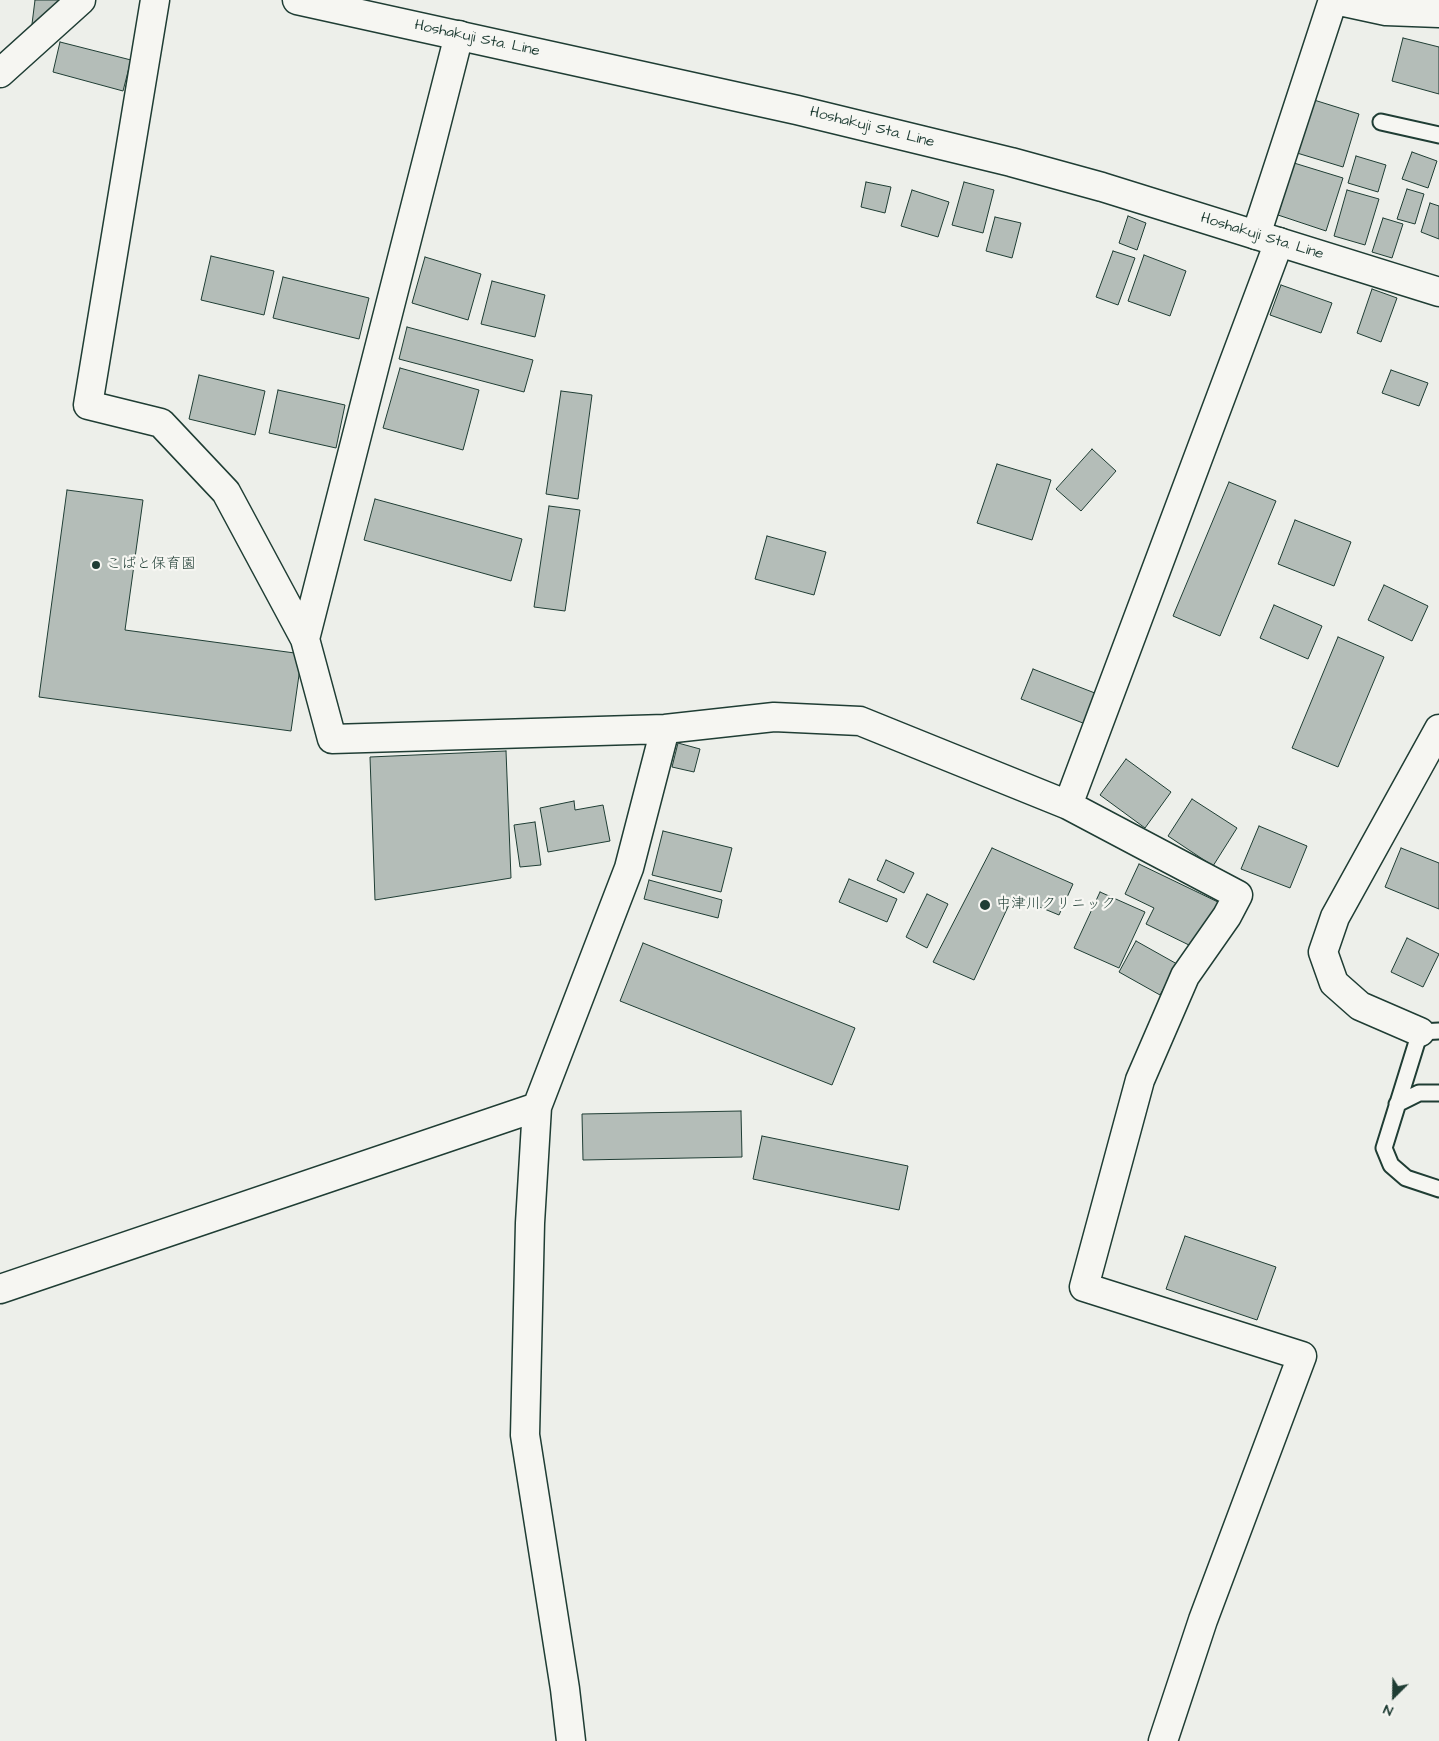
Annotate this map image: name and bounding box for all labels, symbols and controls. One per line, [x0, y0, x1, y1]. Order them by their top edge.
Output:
street label: Hoshakuji Sta. Line [413, 17, 541, 61]
street label: Hoshakuji Sta. Line [808, 104, 936, 152]
street label: Hoshakuji Sta. Line [1198, 210, 1326, 264]
place label: こばと保育園 [106, 556, 196, 574]
marker: こばと保育園 [90, 559, 102, 571]
place label: 中津川クリニック [996, 896, 1116, 914]
marker: 中津川クリニック [978, 898, 992, 912]
north arrow [1369, 1671, 1419, 1721]
text: N [1380, 1699, 1396, 1721]

